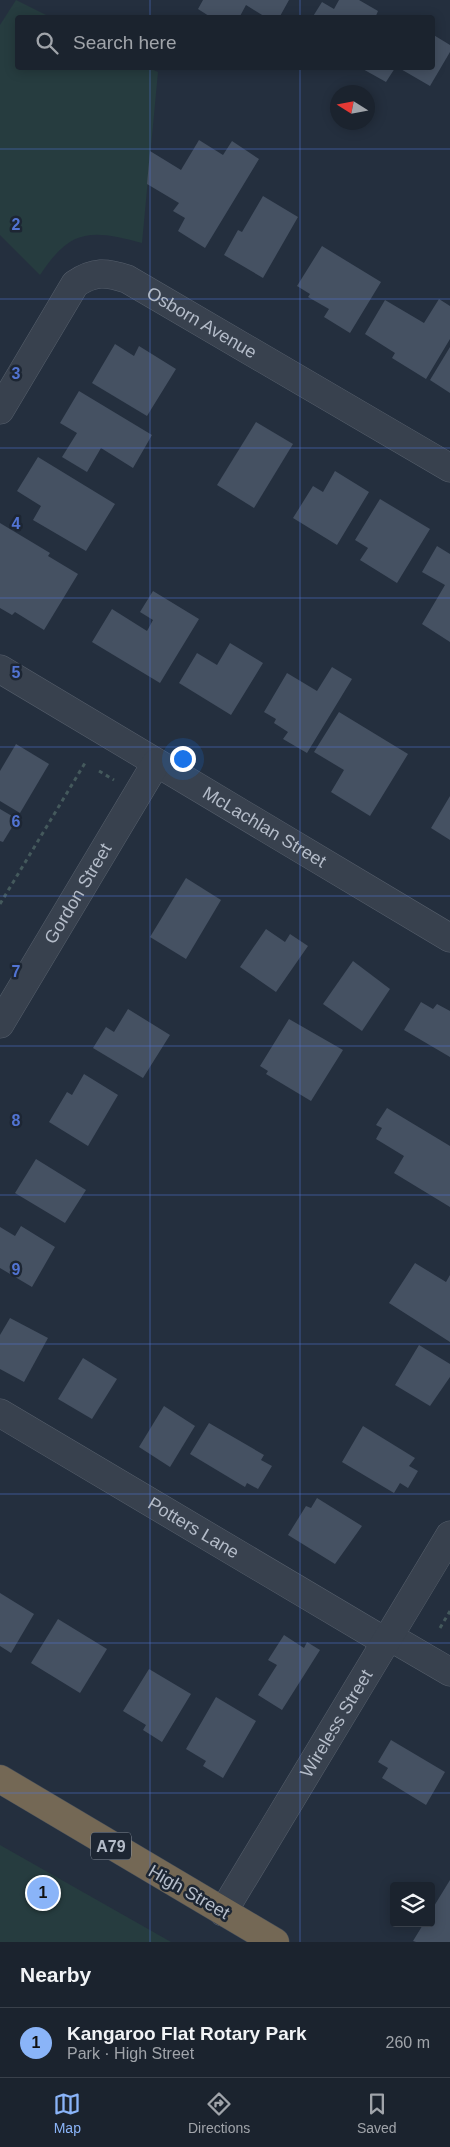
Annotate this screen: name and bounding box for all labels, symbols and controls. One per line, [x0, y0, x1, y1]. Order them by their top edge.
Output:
search box [15, 15, 435, 70]
icon: search [33, 29, 61, 57]
text: Search here [73, 32, 177, 53]
north arrow [330, 85, 375, 130]
text: 2 [12, 216, 21, 233]
street label: Osborn Avenue [143, 283, 260, 363]
text: 3 [12, 365, 21, 382]
text: 4 [12, 515, 21, 532]
text: 5 [12, 664, 21, 681]
your location [170, 746, 196, 772]
street label: McLachlan Street [199, 782, 330, 872]
text: 6 [12, 813, 21, 830]
street label: Gordon Street [40, 840, 116, 947]
text: 7 [12, 963, 21, 980]
text: 8 [12, 1112, 21, 1129]
text: 9 [12, 1261, 21, 1278]
street label: Potters Lane [144, 1493, 243, 1562]
street label: Wireless Street [296, 1666, 377, 1781]
road number: A79 [91, 1832, 131, 1860]
street label: High Street [145, 1861, 233, 1923]
pin: 1 [27, 1874, 59, 1912]
map controls [390, 1882, 435, 1927]
button: layers [390, 1882, 435, 1927]
text: Nearby [20, 1963, 91, 1986]
text: Kangaroo Flat Rotary Park [67, 2023, 307, 2044]
text: 1 [32, 2034, 40, 2051]
text: 260 m [386, 2034, 430, 2051]
text: Park · High Street [67, 2045, 194, 2062]
tab: Map [53, 2090, 81, 2136]
tab: Directions [188, 2090, 250, 2136]
tab: Saved [357, 2090, 397, 2136]

